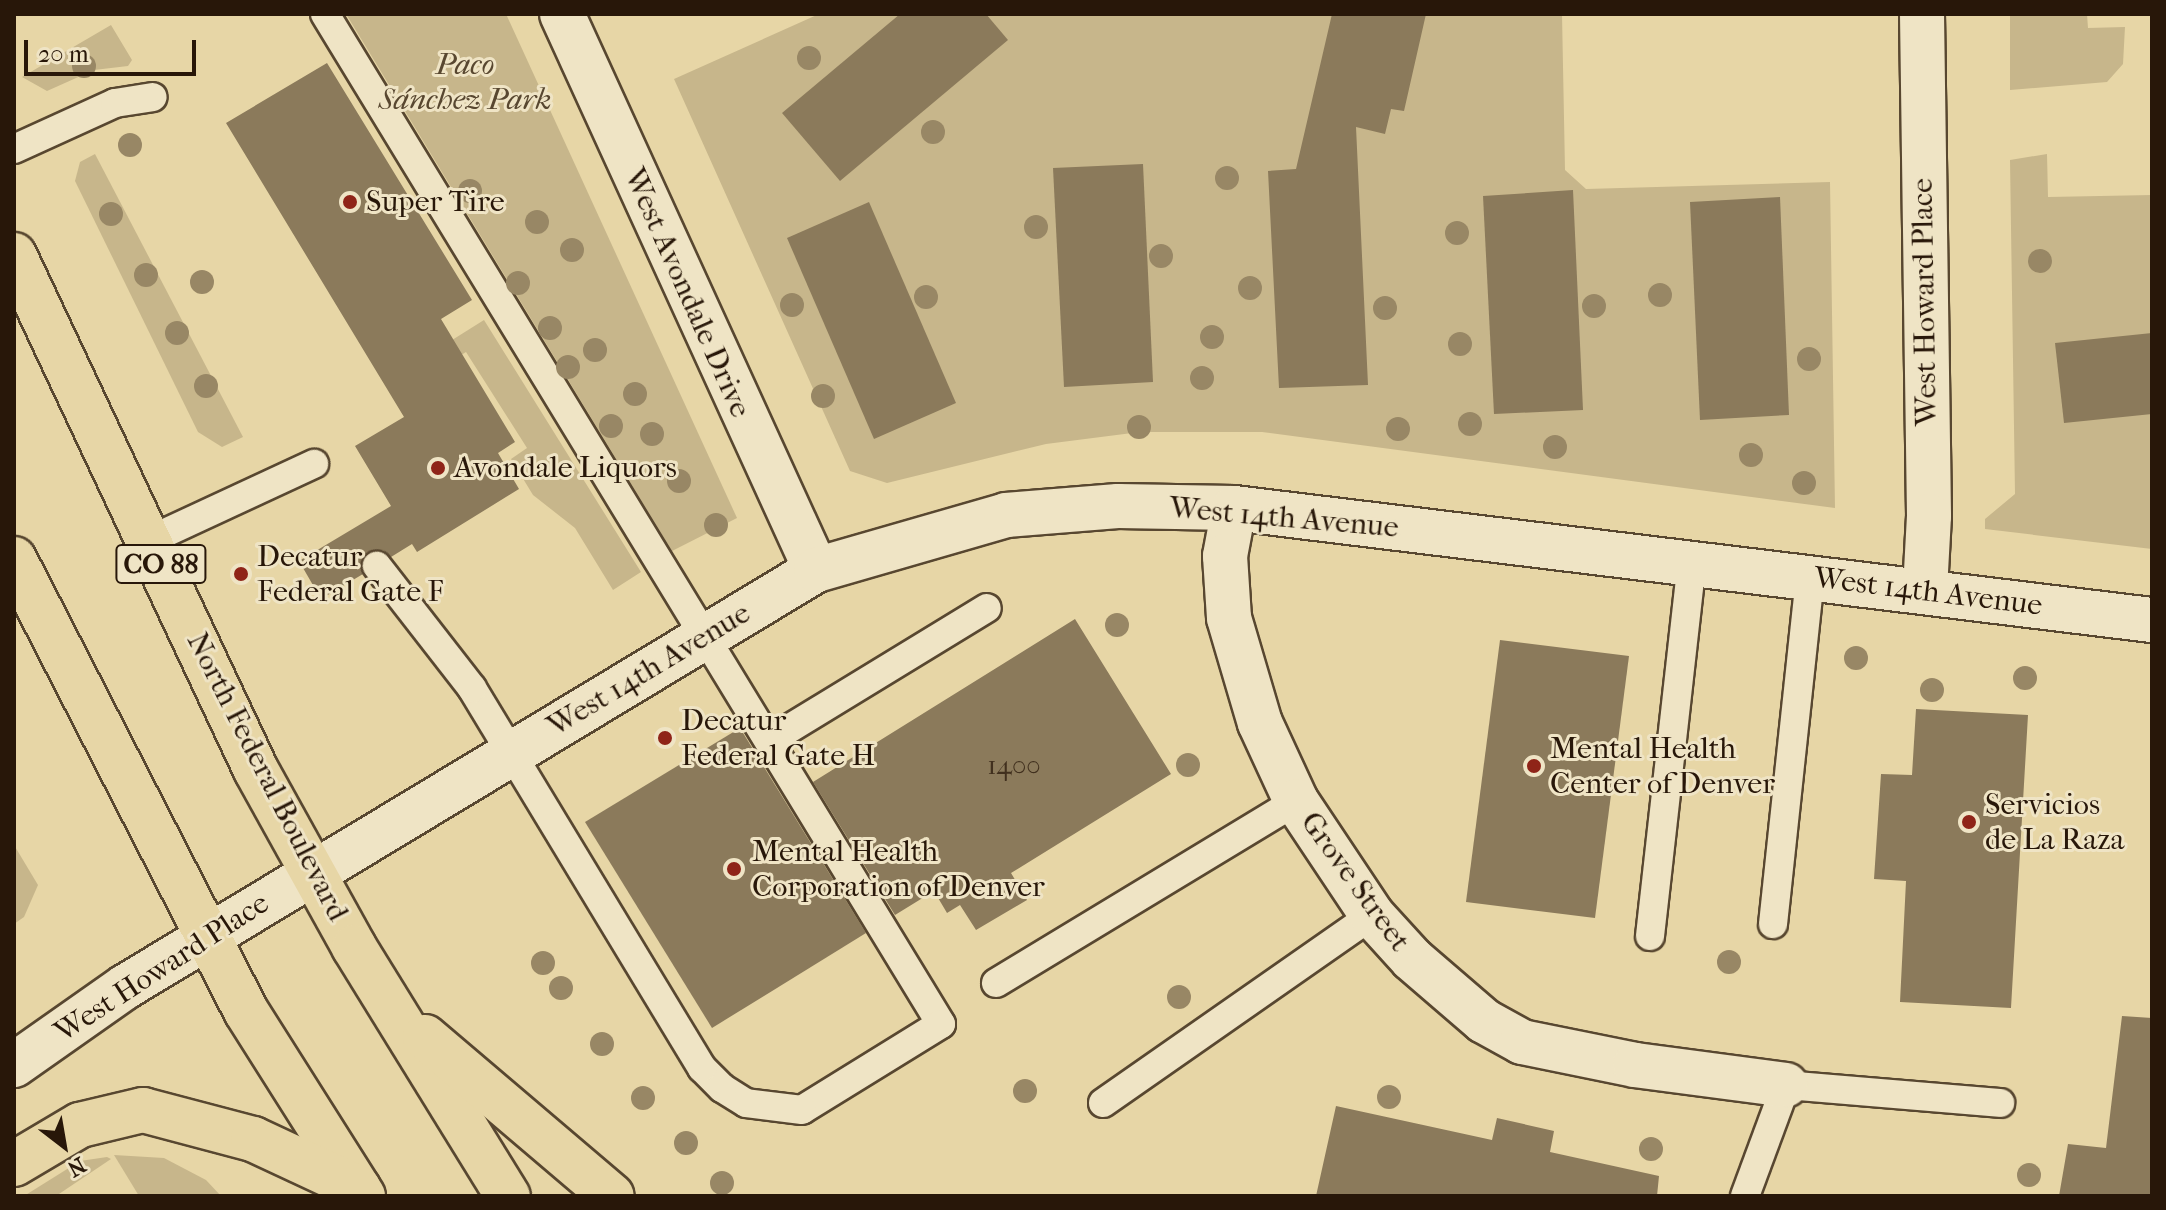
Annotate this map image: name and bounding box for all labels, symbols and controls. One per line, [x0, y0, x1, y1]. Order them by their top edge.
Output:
scale bar [28, 24, 200, 74]
text: 20 m [38, 40, 89, 68]
park label: Paco Sánchez Park [378, 47, 552, 118]
street label: West Avondale Drive [616, 163, 758, 423]
street label: West Howard Place [1905, 178, 1945, 426]
place label: Super Tire [366, 184, 505, 220]
marker: Super Tire [341, 193, 359, 211]
place label: Avondale Liquors [454, 450, 677, 486]
marker: Avondale Liquors [429, 459, 447, 477]
street label: West 14th Avenue [1168, 490, 1400, 546]
place label: Decatur Federal Gate F [257, 539, 444, 610]
road number: CO 88 [115, 540, 207, 588]
street label: West 14th Avenue [1812, 560, 2044, 624]
marker: Decatur Federal Gate F [232, 565, 250, 583]
street label: West 14th Avenue [541, 595, 757, 745]
street label: North Federal Boulevard [179, 627, 355, 927]
place label: Decatur Federal Gate H [681, 703, 875, 774]
marker: Decatur Federal Gate H [656, 729, 674, 747]
place label: Mental Health Center of Denver [1550, 731, 1775, 802]
house number: 1400 [987, 750, 1041, 782]
marker: Mental Health Center of Denver [1525, 757, 1543, 775]
place label: Servicios de La Raza [1985, 787, 2124, 858]
street label: Grove Street [1292, 805, 1418, 959]
marker: Servicios de La Raza [1960, 813, 1978, 831]
place label: Mental Health Corporation of Denver [752, 834, 1045, 904]
marker: Mental Health Corporation of Denver [723, 858, 745, 880]
street label: West Howard Place [48, 885, 276, 1051]
north arrow [24, 1106, 104, 1186]
text: N [63, 1151, 90, 1182]

